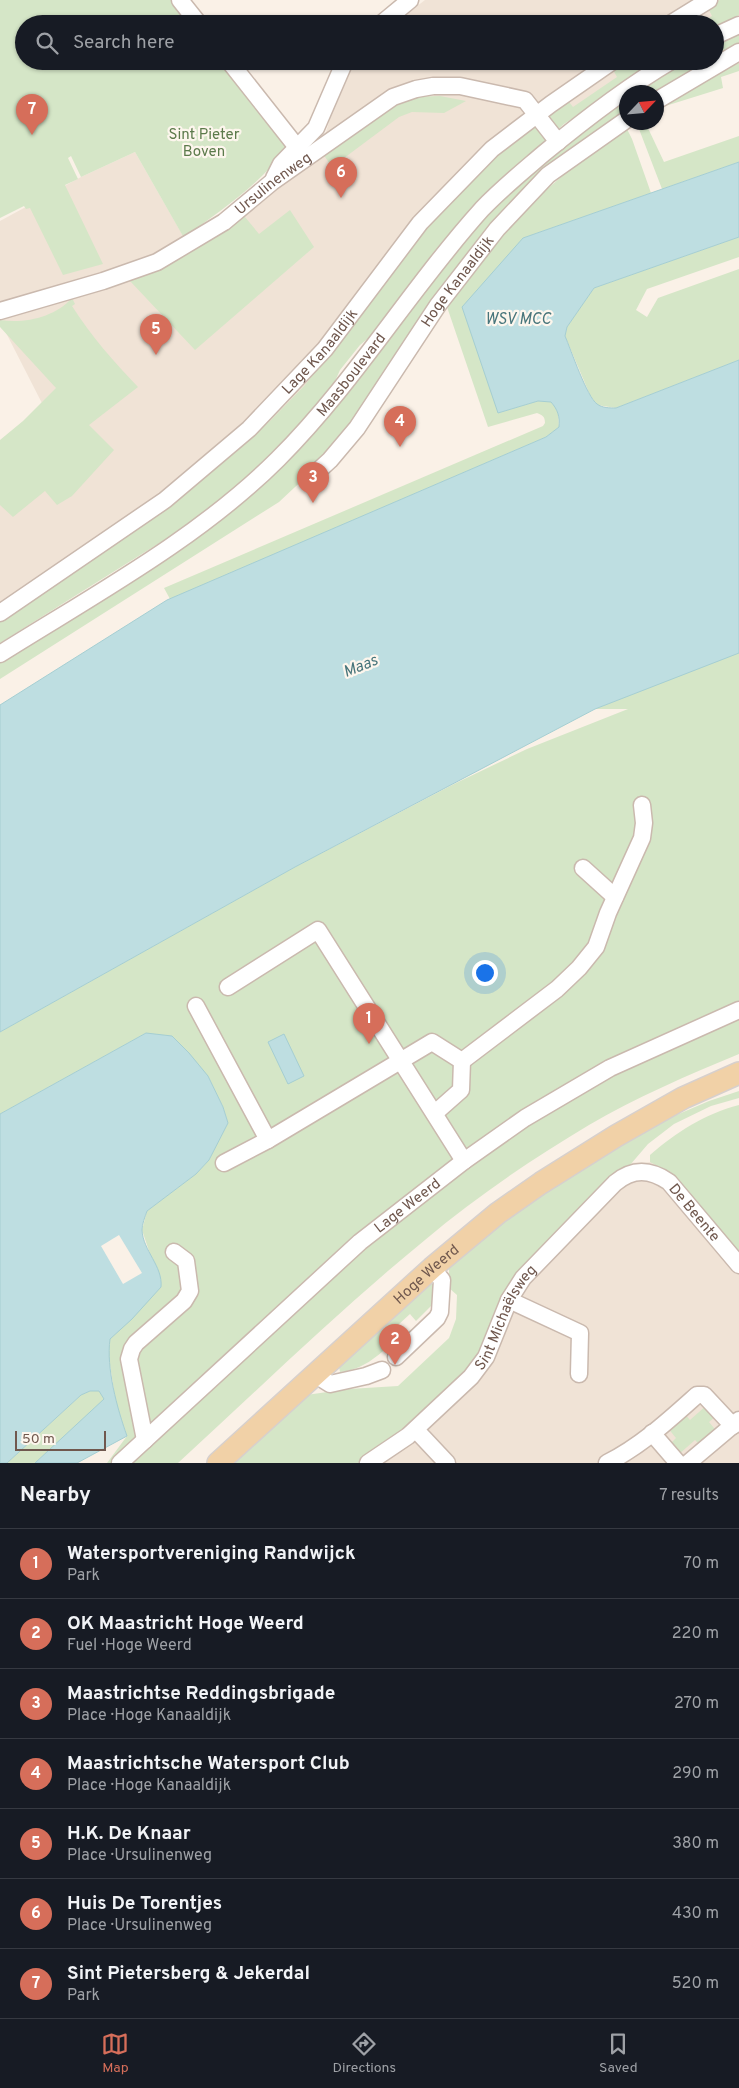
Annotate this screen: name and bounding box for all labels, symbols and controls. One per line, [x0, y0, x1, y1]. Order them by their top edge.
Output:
search box [15, 15, 724, 70]
icon: search [33, 29, 61, 57]
text: Search here [73, 31, 175, 55]
north arrow [619, 85, 664, 130]
pin: 7 [16, 94, 48, 135]
park label: Sint Pieter Boven [169, 126, 240, 162]
street label: Ursulinenweg [232, 149, 316, 220]
pin: 6 [325, 157, 357, 198]
street label: Hoge Kanaaldijk [418, 233, 499, 331]
street label: Lage Kanaaldijk [279, 306, 363, 399]
water label: WSV MCC [485, 310, 552, 330]
pin: 5 [140, 314, 172, 355]
street label: Maasboulevard [313, 330, 391, 421]
pin: 4 [384, 406, 416, 447]
pin: 3 [297, 462, 329, 503]
water label: Maas [341, 651, 382, 683]
your location [472, 960, 498, 986]
pin: 1 [353, 1003, 385, 1044]
street label: Lage Weerd [371, 1175, 445, 1238]
street label: De Beente [664, 1180, 723, 1246]
street label: Hoge Weerd [390, 1241, 464, 1309]
street label: Sint Michaëlsweg [471, 1262, 541, 1375]
pin: 2 [379, 1324, 411, 1365]
scale bar [15, 1428, 106, 1451]
text: 50 m [22, 1431, 55, 1448]
text: Nearby [20, 1482, 91, 1509]
text: 7 results [659, 1486, 719, 1506]
text: Watersportvereniging Randwijck [67, 1542, 356, 1566]
text: 1 [33, 1554, 39, 1574]
text: 70 m [684, 1554, 719, 1574]
text: Park [67, 1566, 100, 1586]
text: OK Maastricht Hoge Weerd [67, 1612, 304, 1636]
text: 2 [31, 1624, 41, 1644]
text: 220 m [672, 1624, 719, 1644]
text: Fuel · Hoge Weerd [67, 1636, 192, 1656]
text: Maastrichtse Reddingsbrigade [67, 1682, 335, 1706]
text: 3 [31, 1694, 41, 1714]
text: 270 m [674, 1694, 719, 1714]
text: Place · Hoge Kanaaldijk [67, 1706, 231, 1726]
text: Maastrichtsche Watersport Club [67, 1752, 350, 1776]
text: 4 [31, 1764, 41, 1784]
text: 290 m [672, 1764, 719, 1784]
text: Place · Hoge Kanaaldijk [67, 1776, 231, 1796]
text: H.K. De Knaar [67, 1822, 191, 1846]
text: 5 [31, 1834, 41, 1854]
text: 380 m [672, 1834, 719, 1854]
text: Place · Ursulinenweg [67, 1846, 212, 1866]
text: Huis De Torentjes [67, 1892, 222, 1916]
text: 6 [31, 1904, 41, 1924]
text: 430 m [672, 1904, 719, 1924]
text: Place · Ursulinenweg [67, 1916, 212, 1936]
text: Sint Pietersberg & Jekerdal [67, 1962, 310, 1986]
text: 7 [32, 1974, 40, 1994]
text: 520 m [672, 1974, 719, 1994]
text: Park [67, 1986, 100, 2006]
tab: Map [101, 2030, 129, 2077]
tab: Directions [332, 2030, 396, 2077]
tab: Saved [599, 2030, 638, 2077]

